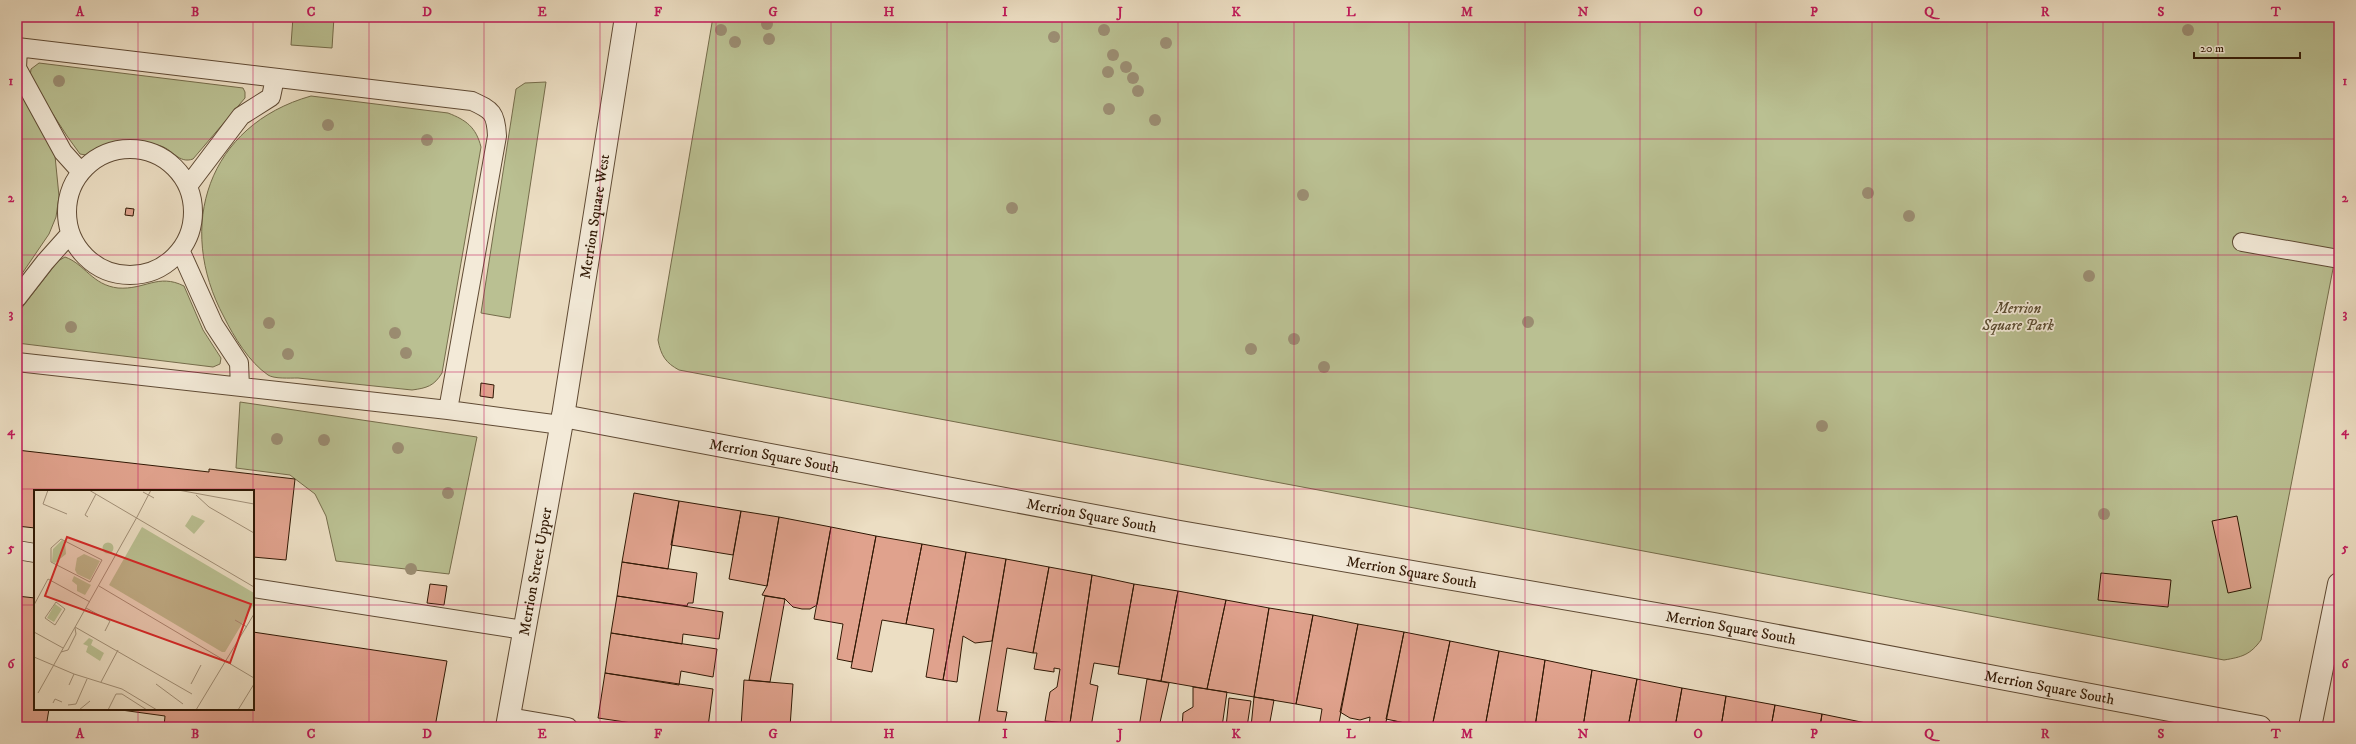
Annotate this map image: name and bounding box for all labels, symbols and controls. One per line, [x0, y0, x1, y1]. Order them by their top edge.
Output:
text: A [75, 4, 85, 20]
text: B [191, 4, 199, 20]
text: C [307, 4, 316, 20]
text: D [422, 4, 432, 20]
text: E [537, 4, 547, 20]
text: F [654, 4, 663, 20]
text: G [768, 4, 778, 20]
text: H [884, 4, 895, 20]
text: I [1002, 4, 1008, 20]
text: J [1115, 4, 1123, 21]
text: K [1231, 4, 1241, 20]
text: L [1346, 4, 1356, 20]
text: M [1461, 4, 1473, 20]
text: N [1578, 4, 1589, 20]
text: O [1693, 4, 1703, 20]
text: P [1810, 4, 1818, 20]
text: Q [1924, 4, 1940, 20]
text: R [2041, 4, 2050, 20]
text: S [2158, 4, 2165, 20]
text: T [2270, 4, 2282, 20]
scale bar [2194, 34, 2300, 60]
text: 20 m [2200, 41, 2224, 56]
text: 1 [9, 73, 14, 89]
text: 1 [2343, 73, 2348, 89]
street label: Merrion Square West [575, 153, 614, 280]
text: 2 [8, 190, 15, 206]
text: 2 [2342, 190, 2349, 206]
park label: Merrion Square Park [1981, 299, 2054, 335]
text: 3 [9, 306, 14, 322]
text: 3 [2343, 306, 2348, 322]
text: 4 [6, 423, 15, 440]
text: 4 [2340, 423, 2349, 440]
street label: Merrion Square South [708, 434, 841, 477]
inset map [34, 490, 254, 710]
street label: Merrion Square South [1025, 494, 1159, 537]
street label: Merrion Street Upper [514, 505, 556, 637]
text: 5 [7, 540, 15, 556]
text: 5 [2341, 540, 2349, 556]
street label: Merrion Square South [1345, 551, 1479, 593]
street label: Merrion Square South [1664, 606, 1798, 649]
text: 6 [8, 656, 16, 672]
text: 6 [2342, 656, 2350, 672]
street label: Merrion Square South [1983, 666, 2116, 709]
text: A [75, 726, 85, 742]
text: B [191, 726, 199, 742]
text: C [307, 726, 316, 742]
text: D [422, 726, 432, 742]
text: E [537, 726, 547, 742]
text: F [654, 726, 663, 742]
text: G [768, 726, 778, 742]
text: H [884, 726, 895, 742]
text: I [1002, 726, 1008, 742]
text: J [1115, 726, 1123, 743]
text: K [1231, 726, 1241, 742]
text: L [1346, 726, 1356, 742]
text: M [1461, 726, 1473, 742]
text: N [1578, 726, 1589, 742]
text: O [1693, 726, 1703, 742]
text: P [1810, 726, 1818, 742]
text: Q [1924, 726, 1940, 742]
text: R [2041, 726, 2050, 742]
text: S [2158, 726, 2165, 742]
text: T [2270, 726, 2282, 742]

